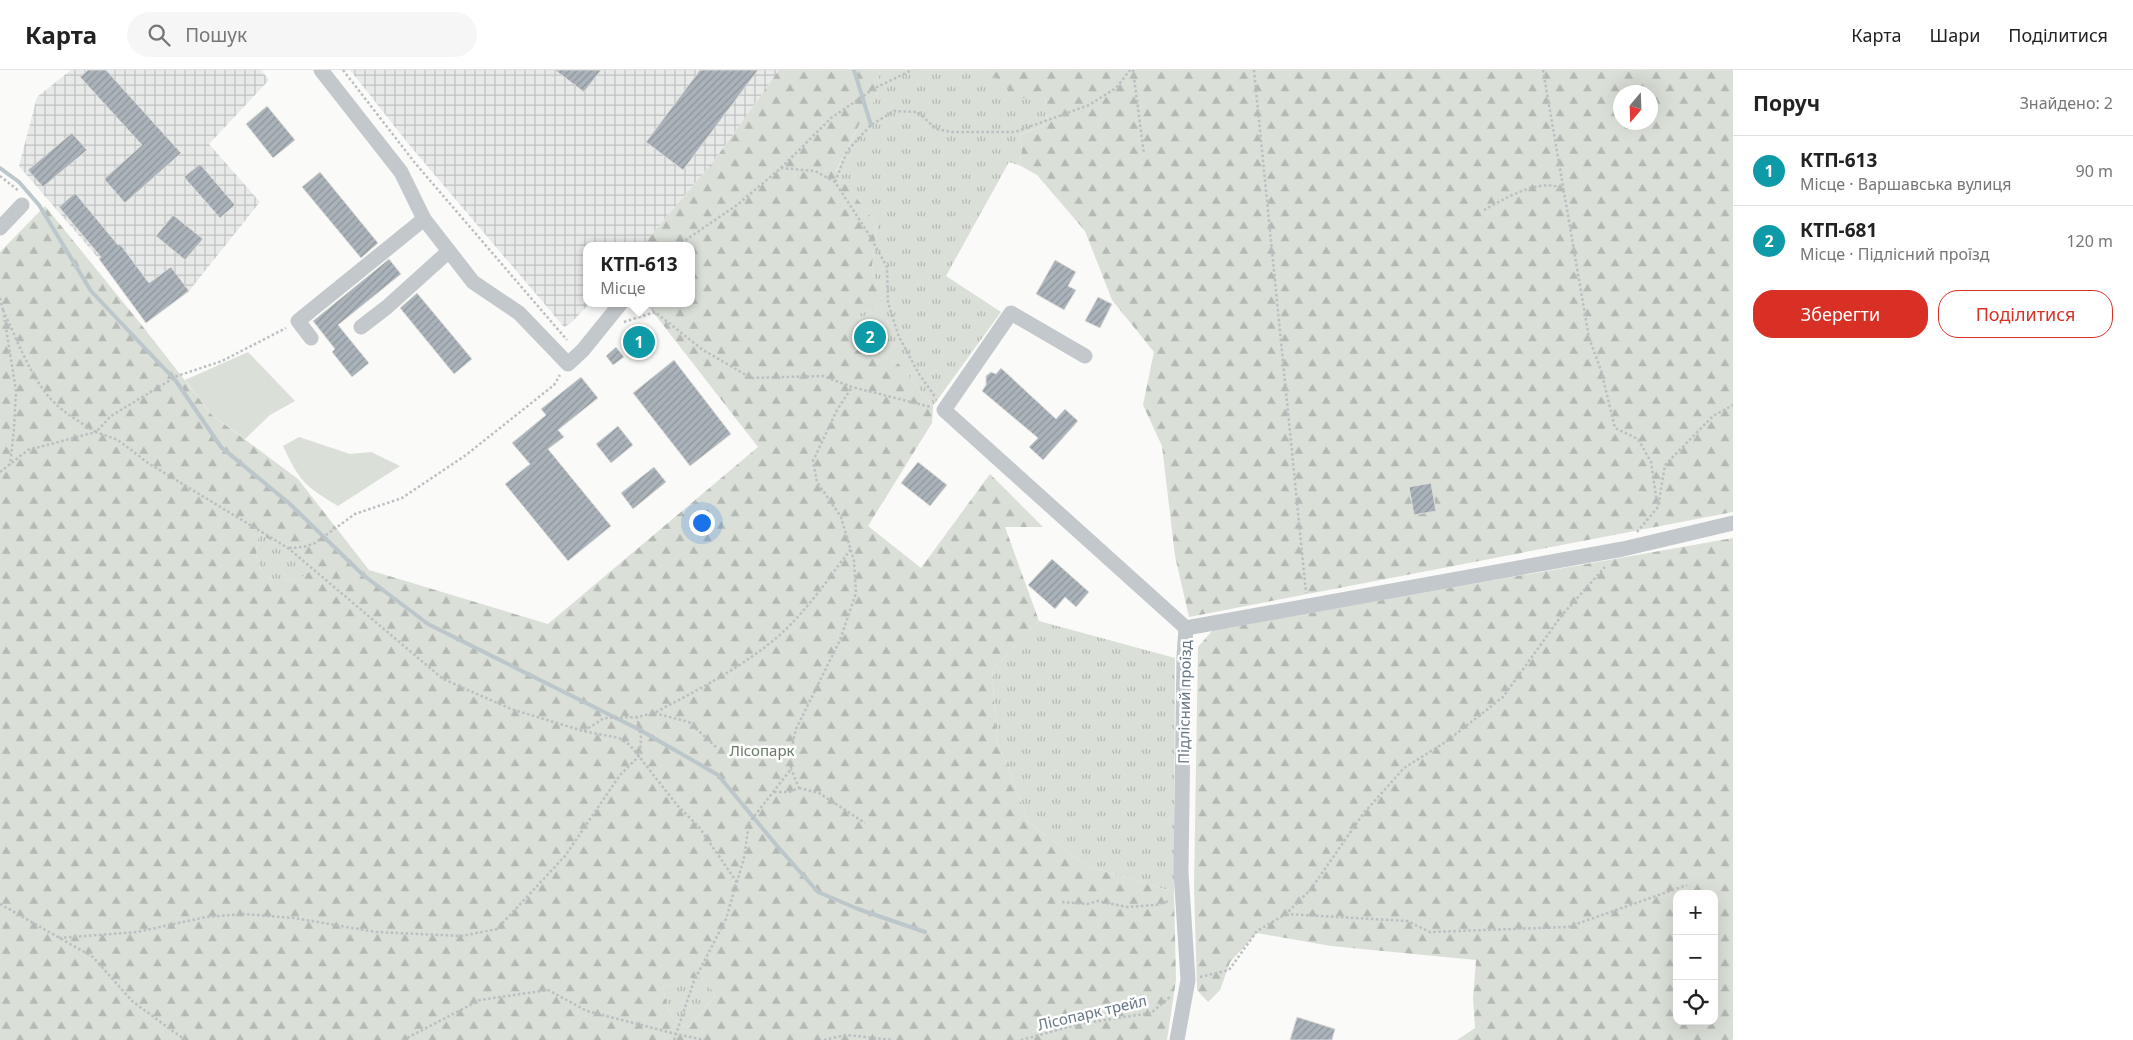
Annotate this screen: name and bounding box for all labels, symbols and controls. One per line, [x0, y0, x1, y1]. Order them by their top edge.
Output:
search box [127, 12, 477, 57]
text: Карта [25, 18, 97, 51]
icon: search [145, 21, 173, 49]
text: Пошук [185, 22, 247, 48]
text: Карта [1851, 23, 1902, 47]
text: Шари [1930, 23, 1980, 47]
text: Поділитися [2008, 23, 2108, 47]
north arrow [1613, 85, 1658, 130]
text: Поруч [1753, 89, 1820, 117]
text: Знайдено: 2 [2020, 92, 2113, 114]
text: КТП-613 [1800, 147, 1877, 173]
text: 1 [1764, 160, 1774, 182]
text: 90 m [2076, 160, 2113, 182]
text: Місце · Варшавська вулиця [1800, 173, 2011, 195]
text: КТП-681 [1800, 217, 1877, 243]
text: 2 [1764, 230, 1774, 252]
text: 120 m [2066, 230, 2113, 252]
popup [583, 242, 695, 307]
text: Місце · Підлісний проїзд [1800, 243, 1990, 265]
text: КТП-613 [600, 251, 678, 277]
text: Місце [600, 277, 645, 299]
button: Зберегти [1753, 290, 1928, 338]
button: Поділитися [1938, 290, 2113, 338]
pin: 2 [854, 318, 886, 356]
pin: 1 [623, 323, 655, 361]
your location [689, 510, 715, 536]
street label: Підлісний проїзд [1173, 640, 1195, 764]
park label: Лісопарк [729, 740, 795, 760]
map controls [1673, 890, 1718, 1025]
button: + [1673, 890, 1718, 935]
button: − [1673, 935, 1718, 980]
button: locate [1673, 980, 1718, 1025]
street label: Лісопарк трейл [1035, 990, 1149, 1034]

